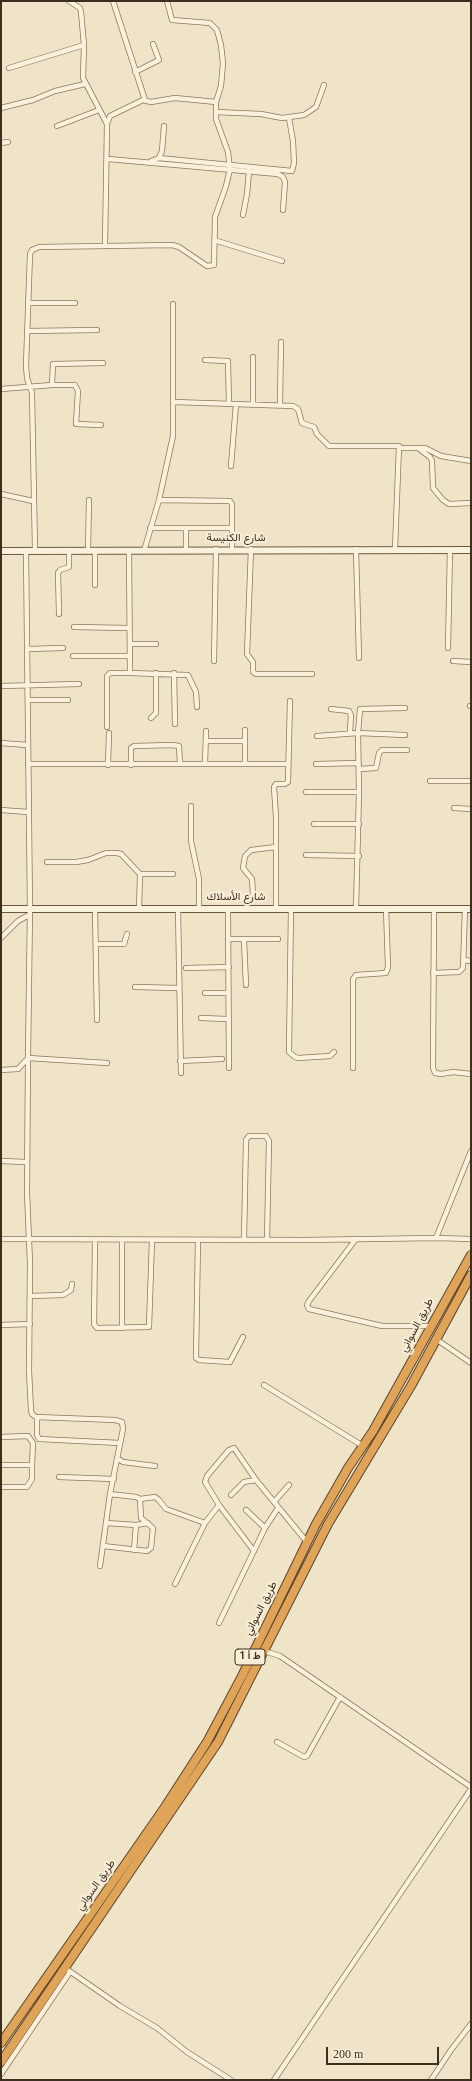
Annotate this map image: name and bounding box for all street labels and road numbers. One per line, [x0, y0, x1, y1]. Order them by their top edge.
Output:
street label: شارع الكنيسة [206, 532, 266, 546]
street label: شارع الأسلاك [207, 891, 265, 905]
street label: طريق السواني [398, 1297, 438, 1355]
street label: طريق السواني [243, 1580, 281, 1638]
road number: ط أ 1 [235, 1649, 265, 1665]
street label: طريق السواني [75, 1858, 119, 1914]

